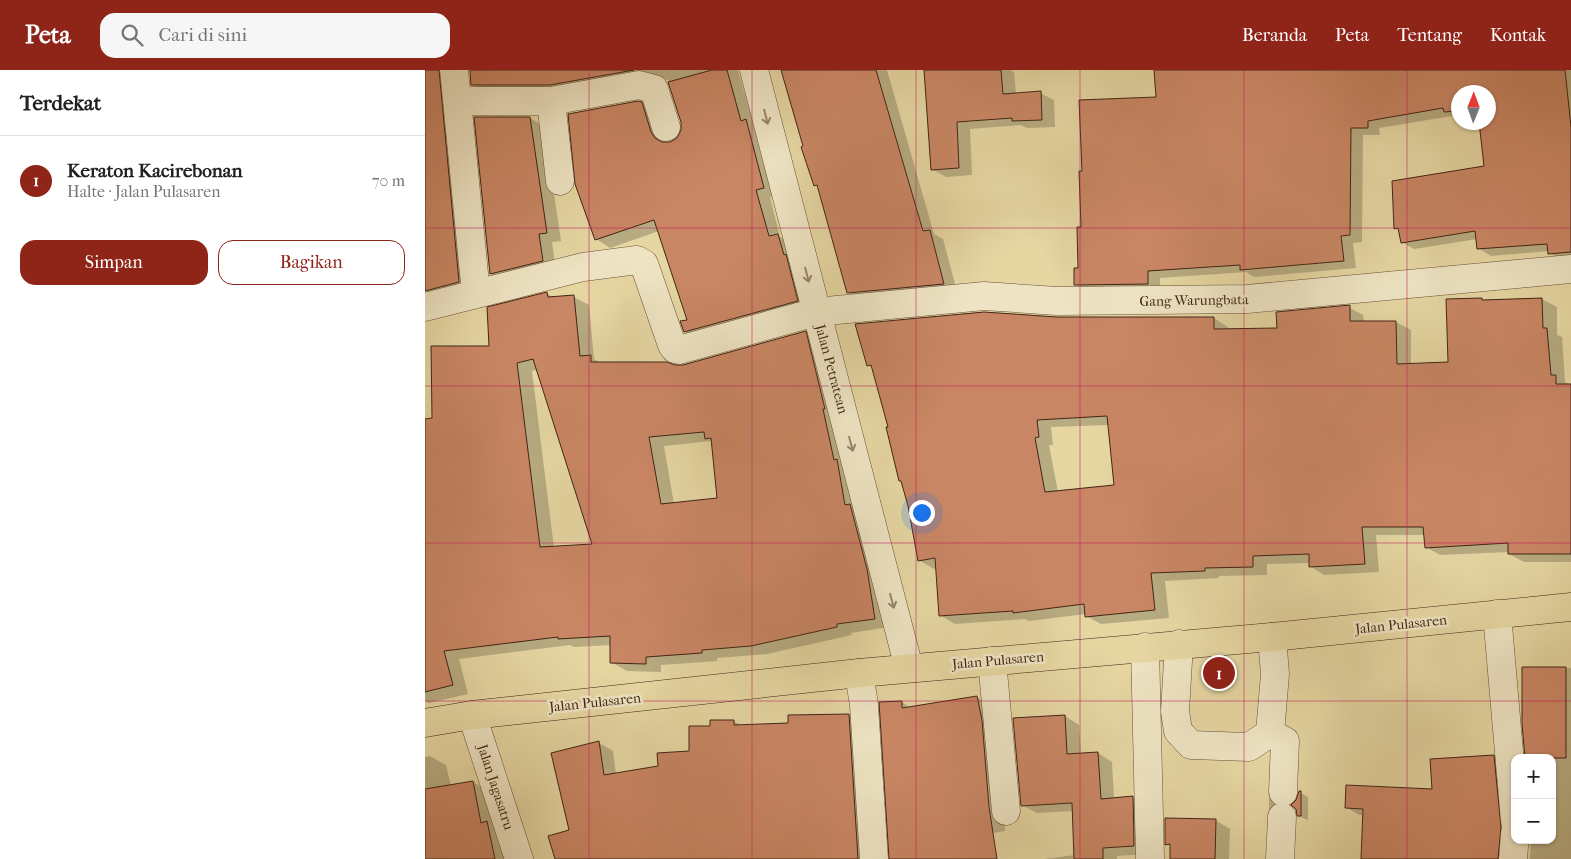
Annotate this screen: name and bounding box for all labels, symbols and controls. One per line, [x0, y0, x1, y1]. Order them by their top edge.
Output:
search box [100, 13, 450, 58]
text: Peta [25, 21, 70, 49]
icon: search [118, 21, 146, 49]
text: Cari di sini [158, 24, 247, 46]
text: Beranda [1242, 25, 1307, 46]
text: Peta [1335, 25, 1369, 46]
text: Tentang [1397, 25, 1462, 46]
text: Kontak [1490, 25, 1546, 46]
north arrow [1451, 85, 1496, 130]
text: Terdekat [20, 91, 101, 115]
one-way arrow [762, 109, 771, 125]
text: Keraton Kacirebonan [67, 160, 243, 182]
text: 1 [33, 171, 39, 190]
text: 70 m [372, 171, 405, 190]
text: Halte · Jalan Pulasaren [67, 182, 220, 201]
button: Simpan [20, 240, 208, 285]
button: Bagikan [218, 240, 405, 285]
one-way arrow [802, 266, 812, 282]
street label: Gang Warungbata [1139, 291, 1249, 310]
street label: Jalan Petratean [811, 322, 852, 416]
one-way arrow [847, 435, 856, 451]
your location [909, 500, 935, 526]
one-way arrow [887, 593, 897, 609]
street label: Jalan Pulasaren [1353, 611, 1448, 638]
street label: Jalan Pulasaren [950, 648, 1045, 673]
pin: 1 [1203, 654, 1235, 692]
street label: Jalan Pulasaren [547, 689, 642, 716]
street label: Jalan Jagasatru [473, 741, 517, 832]
map controls [1511, 754, 1556, 844]
button: + [1511, 754, 1556, 799]
button: − [1511, 799, 1556, 844]

